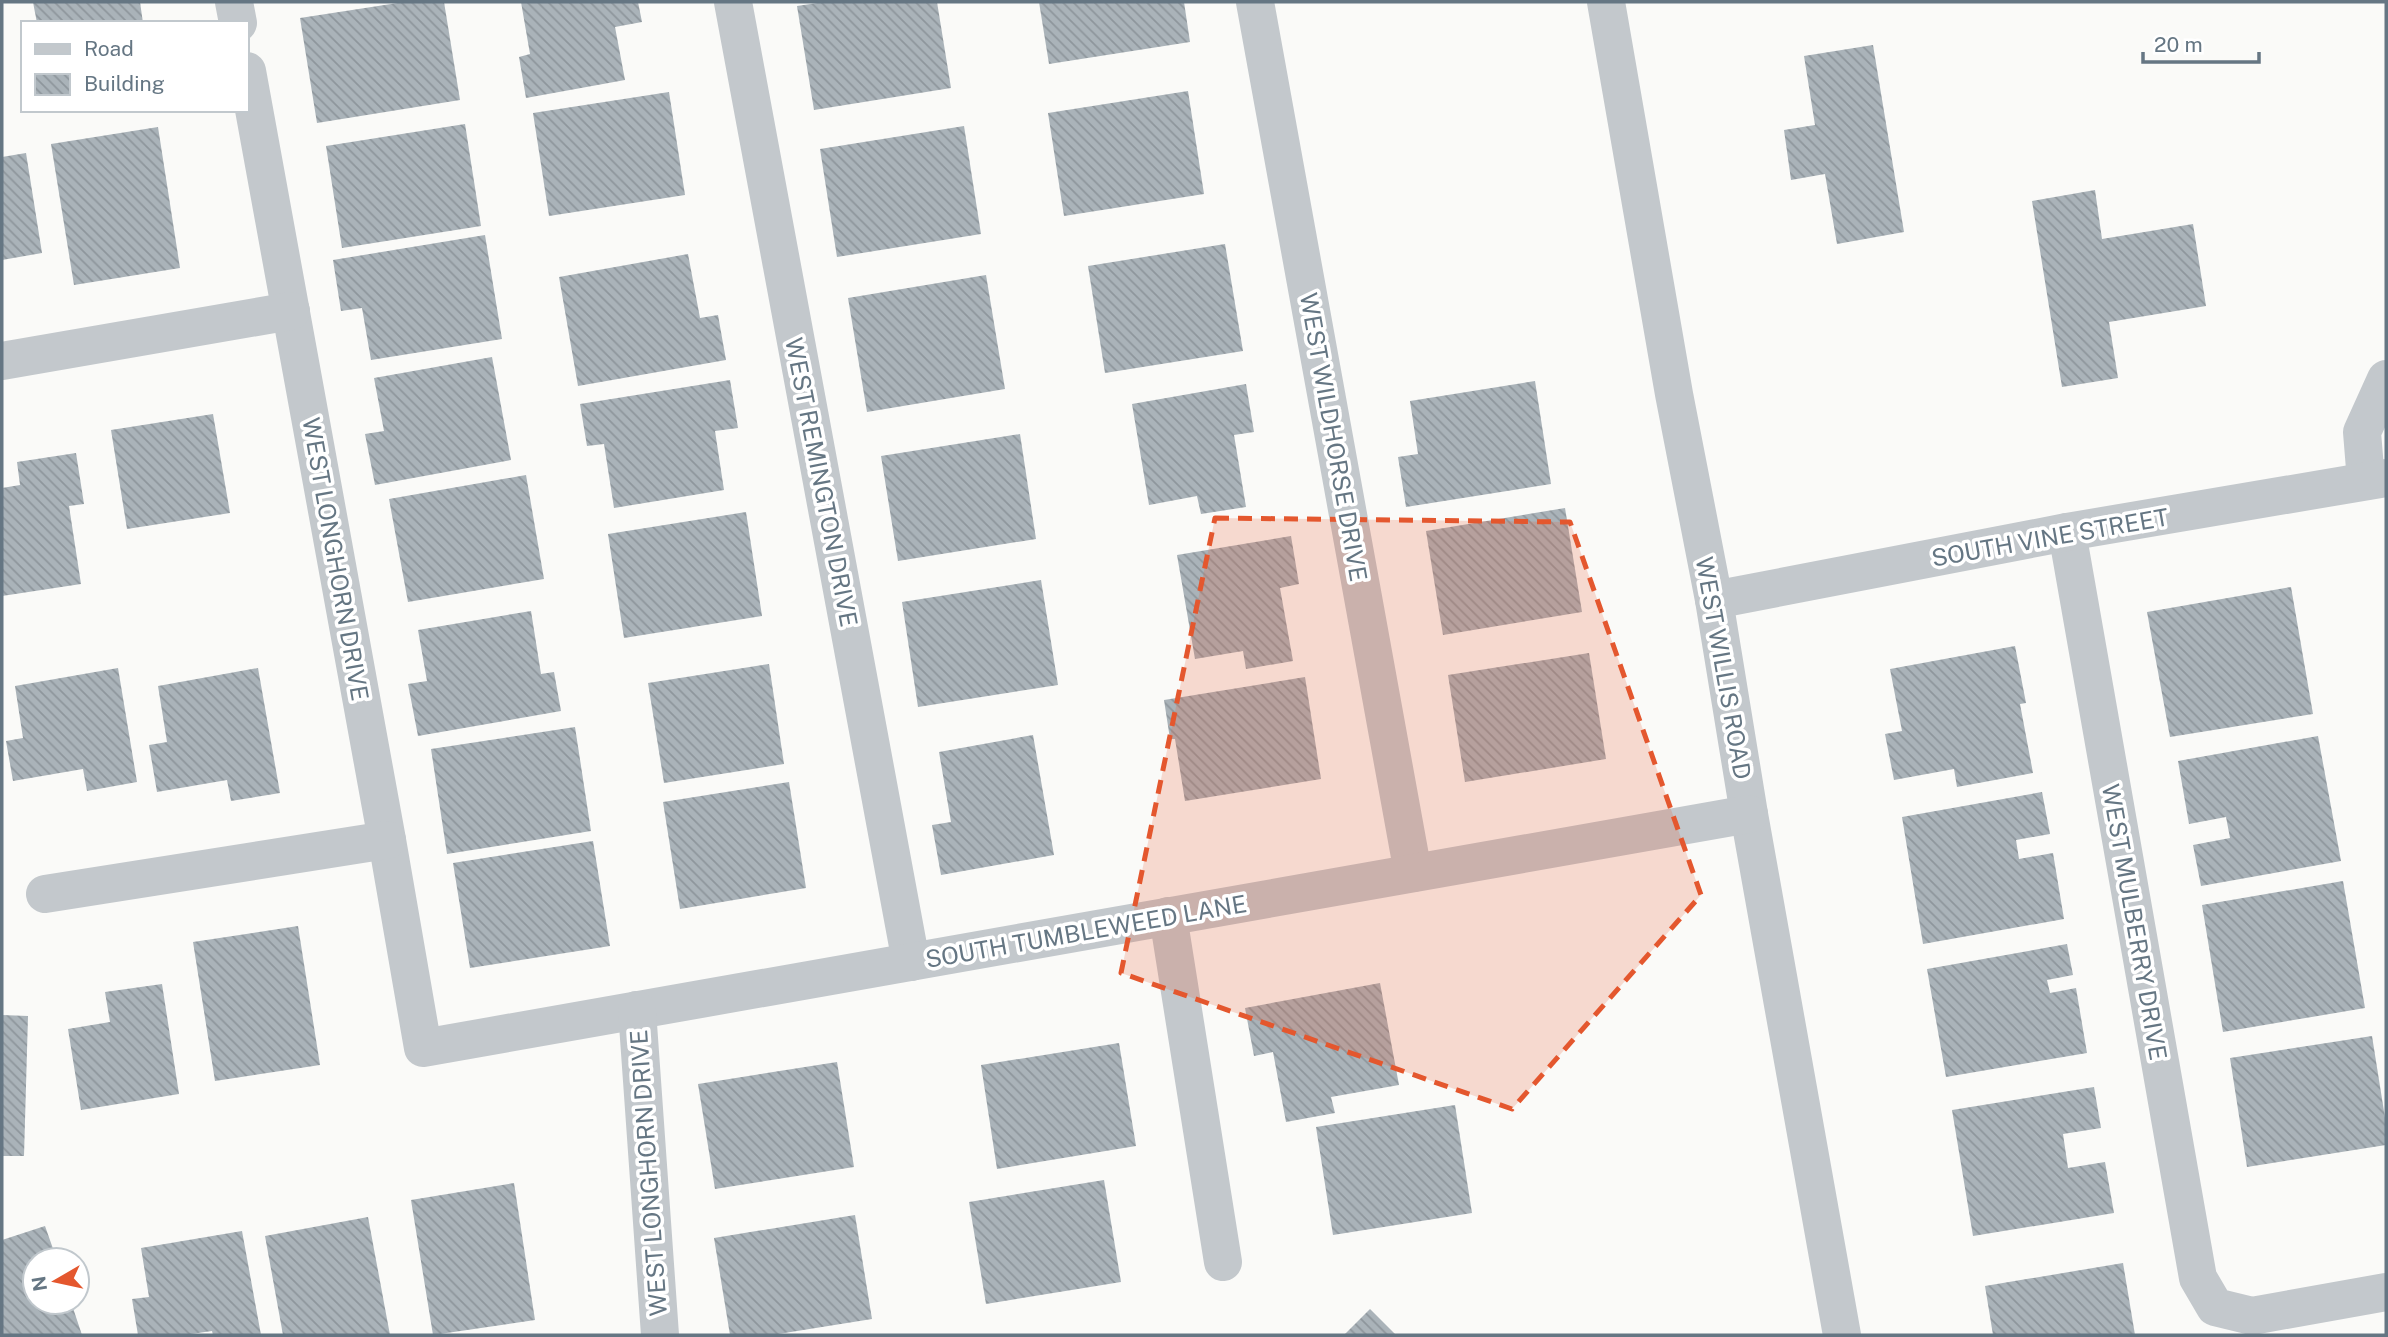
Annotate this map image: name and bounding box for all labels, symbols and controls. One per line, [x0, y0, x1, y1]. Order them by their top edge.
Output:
legend [21, 21, 248, 112]
scale bar [2143, 21, 2258, 65]
text: 20 m [2154, 32, 2203, 57]
text: Road [84, 36, 134, 61]
text: Building [84, 71, 165, 96]
street label: WEST WILDHORSE DRIVE [1295, 291, 1373, 583]
street label: WEST REMINGTON DRIVE [780, 335, 864, 629]
street label: WEST LONGHORN DRIVE [297, 415, 375, 703]
street label: SOUTH VINE STREET [1929, 502, 2171, 572]
street label: WEST WILLIS ROAD [1691, 554, 1757, 782]
street label: WEST MULBERRY DRIVE [2097, 782, 2173, 1062]
street label: SOUTH TUMBLEWEED LANE [923, 889, 1249, 973]
street label: WEST LONGHORN DRIVE [624, 1029, 672, 1317]
north arrow [21, 1246, 91, 1316]
text: N [27, 1275, 51, 1293]

